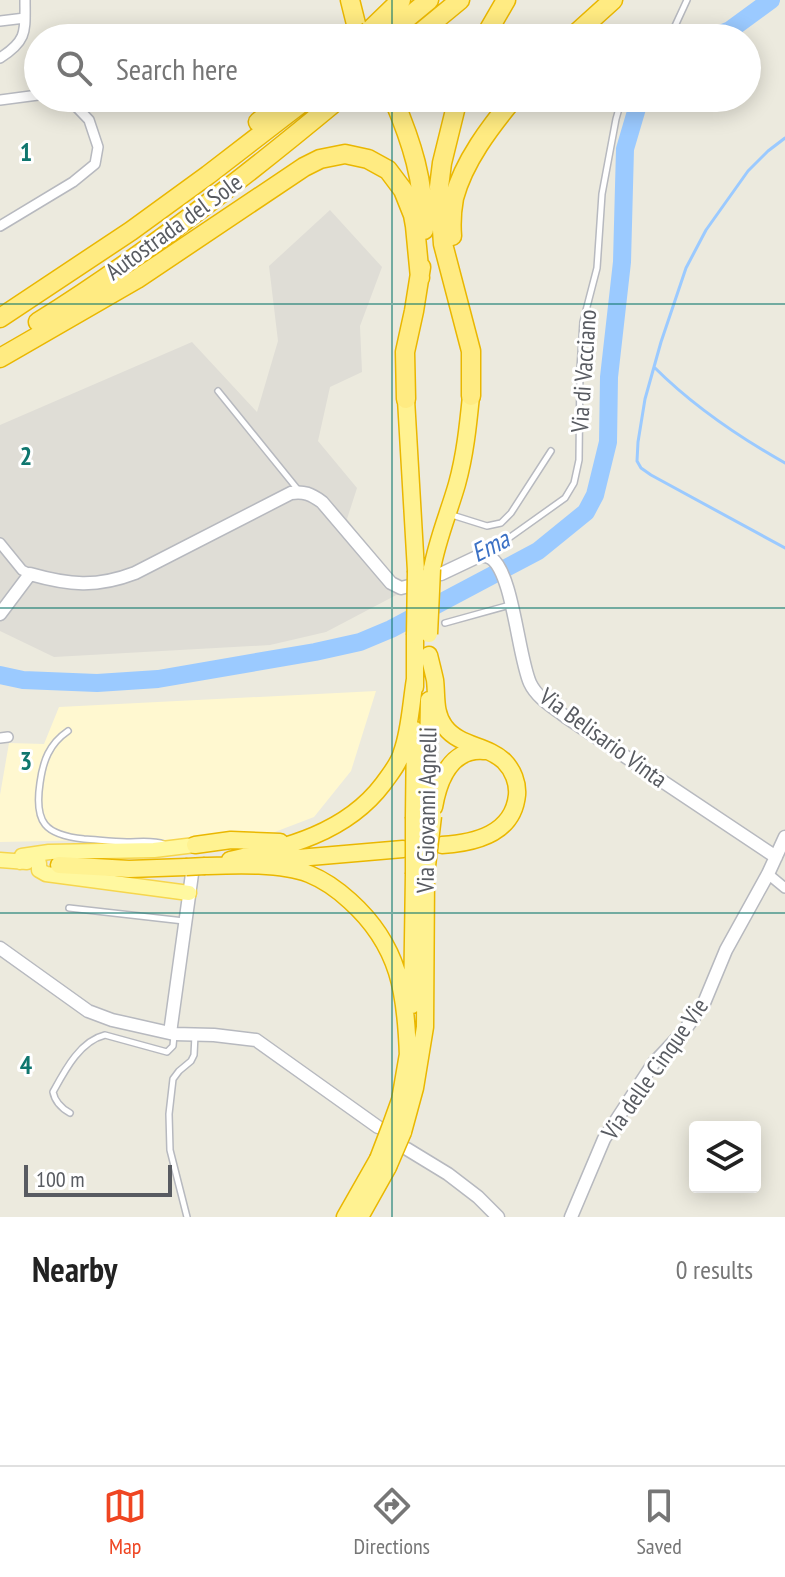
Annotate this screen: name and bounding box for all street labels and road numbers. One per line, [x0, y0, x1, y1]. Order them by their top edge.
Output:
street label: Autostrada del Sole [99, 167, 248, 287]
street label: Via di Vacciano [564, 308, 603, 435]
street label: Via Belisario Vinta [533, 680, 673, 794]
street label: Via Giovanni Agnelli [410, 727, 443, 894]
street label: Via delle Cinque Vie [594, 992, 715, 1146]

